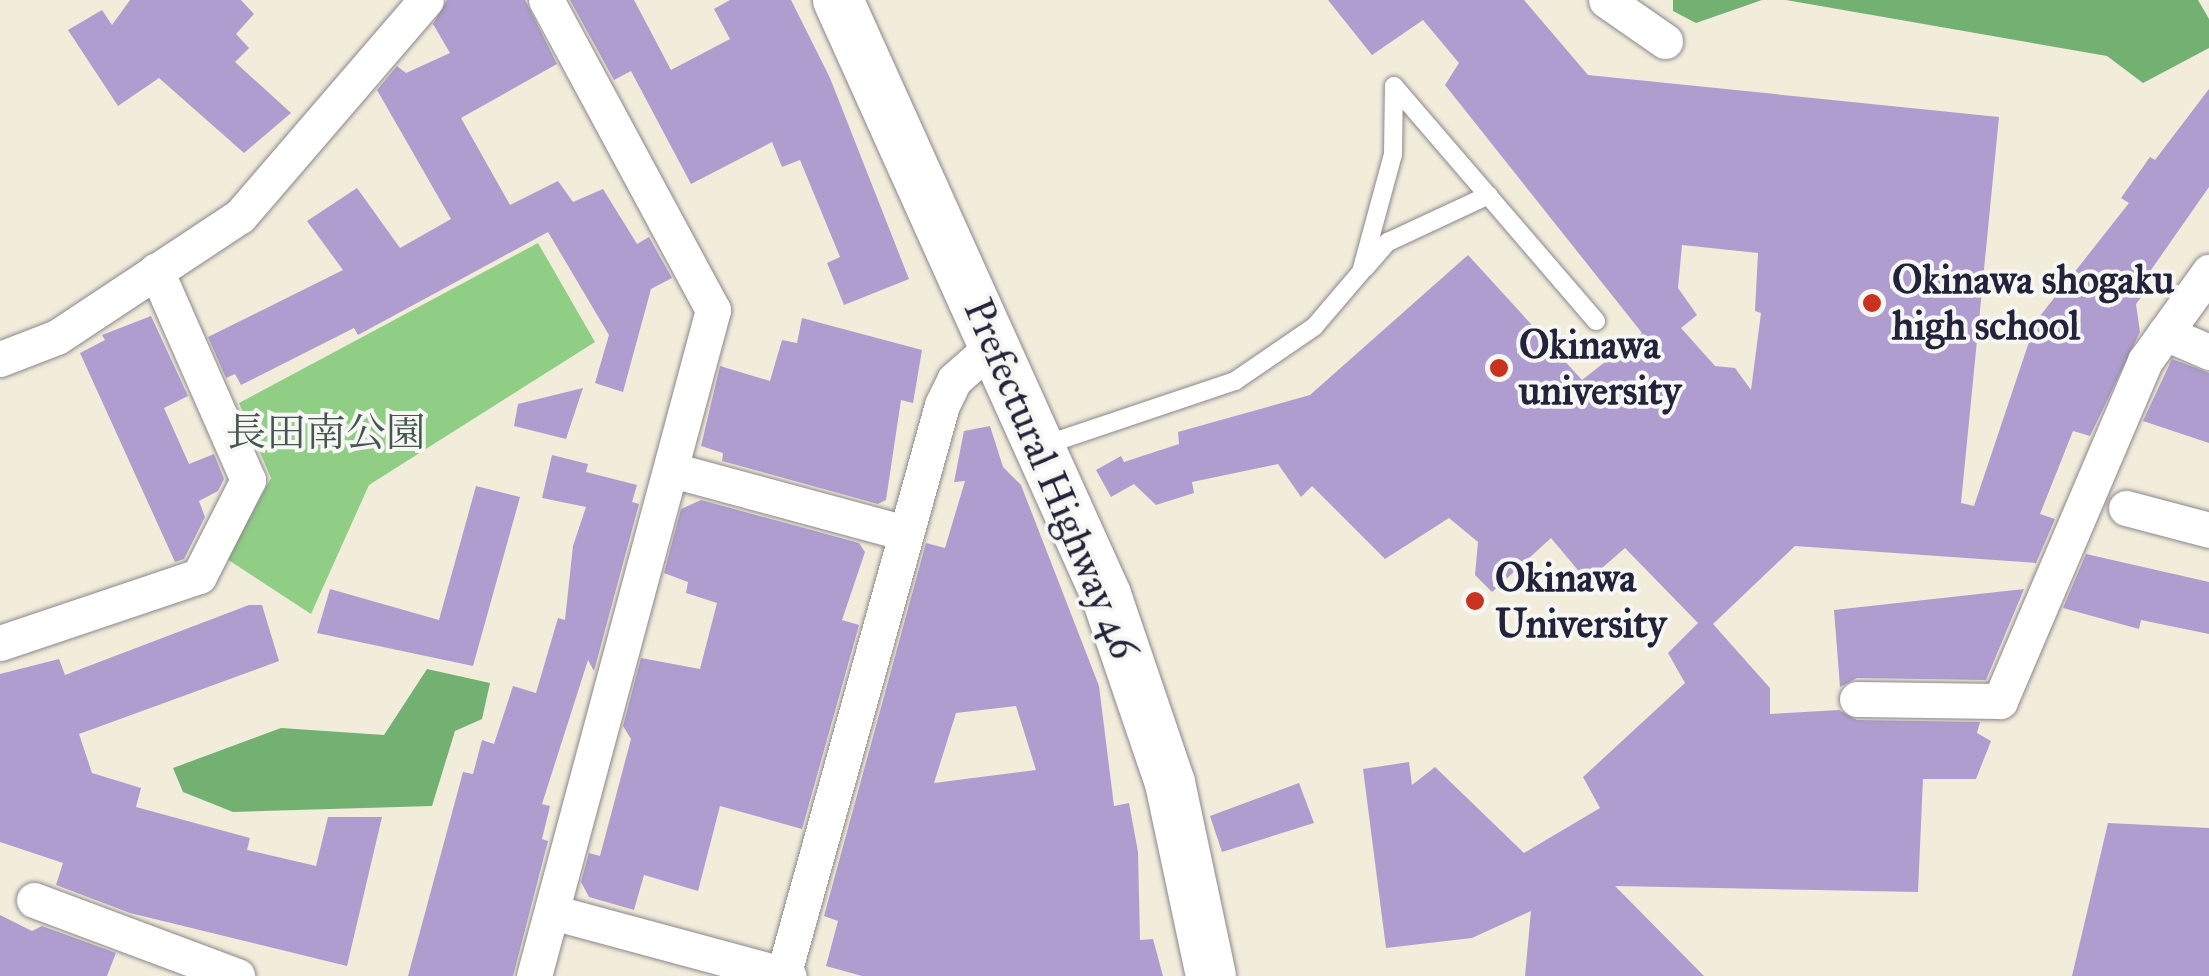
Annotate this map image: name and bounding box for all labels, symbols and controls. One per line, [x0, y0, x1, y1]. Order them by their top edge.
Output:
place label: Okinawa shogaku high school [1892, 256, 2174, 350]
street label: Prefectural Highway 46 [953, 292, 1149, 666]
marker: Okinawa shogaku high school [1861, 292, 1883, 314]
place label: Okinawa university [1519, 321, 1681, 415]
marker: Okinawa university [1488, 357, 1510, 379]
park label: 長田南公園 [226, 409, 426, 457]
place label: Okinawa University [1495, 554, 1667, 648]
marker: Okinawa University [1464, 590, 1486, 612]

